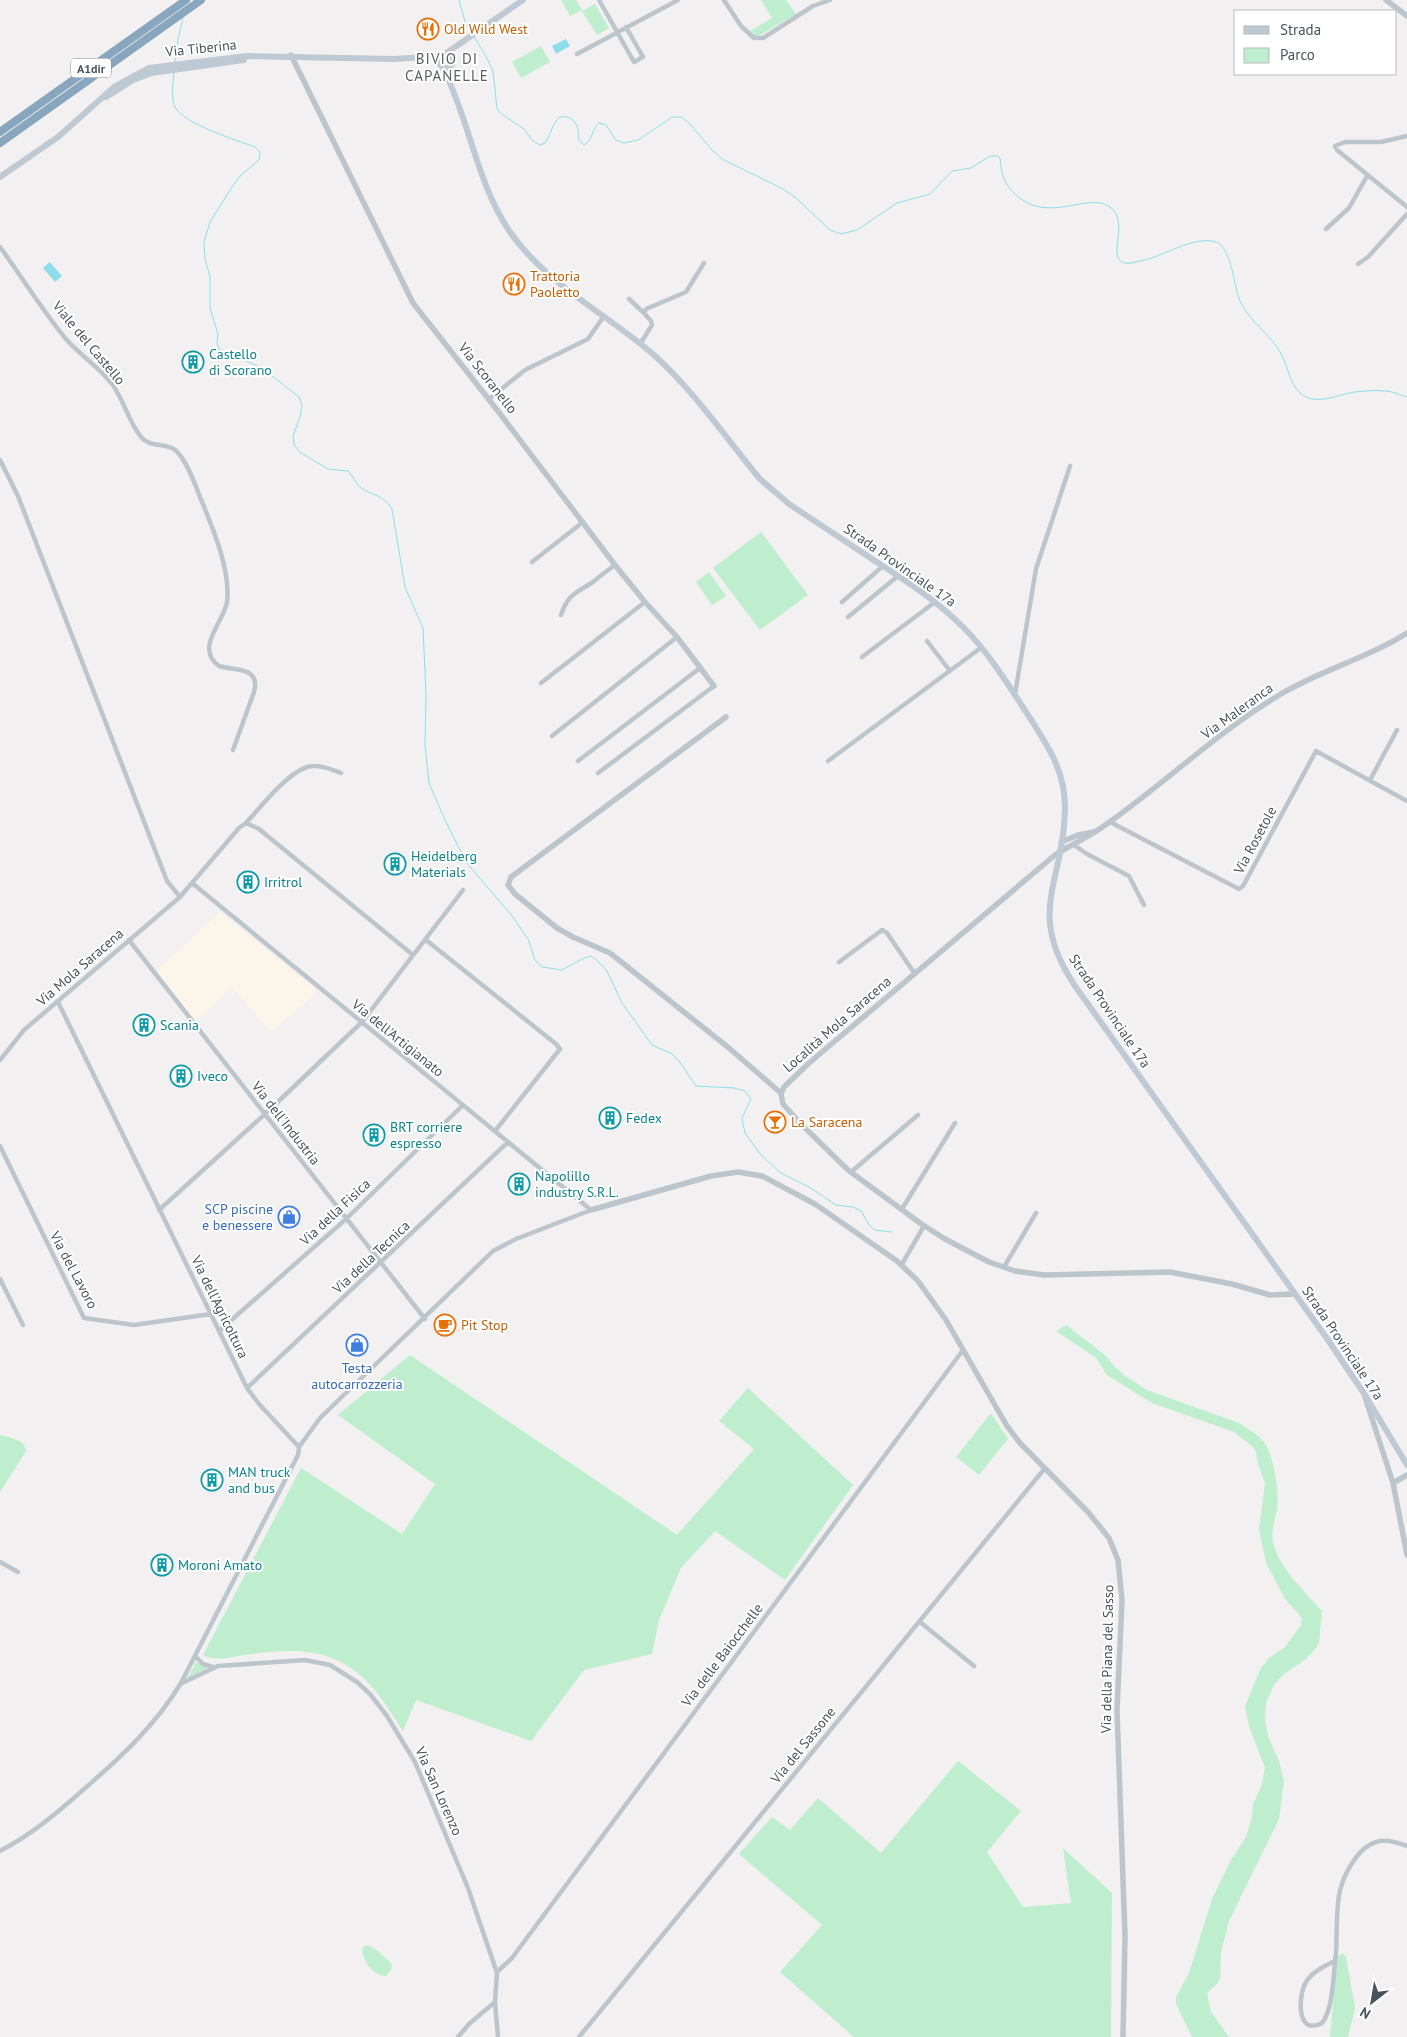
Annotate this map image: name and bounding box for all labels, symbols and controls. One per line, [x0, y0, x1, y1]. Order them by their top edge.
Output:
legend [1234, 10, 1397, 75]
restaurant icon: Old Wild West [416, 17, 440, 41]
place label: Old Wild West [444, 20, 528, 38]
text: Strada [1280, 20, 1321, 39]
street label: Via Tiberina [164, 35, 237, 61]
text: Parco [1280, 45, 1315, 64]
district label: BIVIO DI CAPANELLE [405, 49, 489, 85]
road number: A1dir [71, 58, 111, 78]
place label: Trattoria Paoletto [530, 267, 580, 301]
restaurant icon: Trattoria Paoletto [502, 272, 526, 296]
street label: Viale del Castello [48, 297, 129, 389]
street label: Via Scoranello [454, 338, 521, 417]
place label: Castello di Scorano [209, 345, 272, 379]
building icon: Castello di Scorano [181, 350, 205, 374]
street label: Strada Provinciale 17a [840, 519, 960, 611]
street label: Via Maleranca [1197, 679, 1276, 744]
street label: Via Rosetole [1229, 803, 1280, 878]
place label: Heidelberg Materials [411, 847, 477, 881]
building icon: Heidelberg Materials [383, 852, 407, 876]
building icon: Irritrol [236, 870, 260, 894]
place label: Irritrol [264, 873, 302, 891]
street label: Via Mola Saracena [32, 924, 127, 1010]
street label: Strada Provinciale 17a [1065, 951, 1155, 1071]
street label: Località Mola Saracena [779, 972, 895, 1076]
street label: Via dell'Artigianato [348, 995, 448, 1081]
building icon: Scania [132, 1013, 156, 1037]
place label: Scania [160, 1016, 199, 1034]
building icon: Iveco [169, 1064, 193, 1088]
place label: Iveco [197, 1067, 228, 1085]
street label: Via dell'Industria [247, 1077, 324, 1168]
building icon: Fedex [598, 1106, 622, 1130]
place label: Fedex [626, 1109, 662, 1127]
bar icon: La Saracena [763, 1110, 787, 1134]
place label: La Saracena [791, 1113, 862, 1131]
place label: BRT corriere espresso [390, 1118, 462, 1152]
building icon: BRT corriere espresso [362, 1123, 386, 1147]
place label: Napolillo industry S.R.L. [535, 1167, 619, 1201]
building icon: Napolillo industry S.R.L. [507, 1172, 531, 1196]
street label: Via della Fisica [295, 1175, 374, 1250]
place label: SCP piscine e benessere [202, 1200, 273, 1234]
shop icon: SCP piscine e benessere [277, 1205, 301, 1229]
street label: Via della Tecnica [328, 1216, 414, 1298]
street label: Via del Lavoro [46, 1227, 102, 1312]
street label: Via dell'Agricoltura [187, 1252, 253, 1361]
street label: Strada Provinciale 17a [1298, 1283, 1388, 1403]
cafe icon: Pit Stop [433, 1313, 457, 1337]
place label: Pit Stop [461, 1316, 508, 1334]
shop icon: Testa autocarrozzeria [345, 1333, 369, 1357]
place label: Testa autocarrozzeria [311, 1359, 403, 1393]
place label: MAN truck and bus [228, 1463, 291, 1497]
building icon: MAN truck and bus [200, 1468, 224, 1492]
building icon: Moroni Amato [150, 1553, 174, 1577]
place label: Moroni Amato [178, 1556, 262, 1574]
street label: Via della Piana del Sasso [1097, 1584, 1117, 1735]
street label: Via delle Baiocchelle [677, 1600, 767, 1711]
street label: Via del Sassone [766, 1703, 839, 1788]
street label: Via San Lorenzo [411, 1743, 467, 1838]
north arrow [1347, 1977, 1397, 2027]
text: N [1357, 2003, 1374, 2023]

